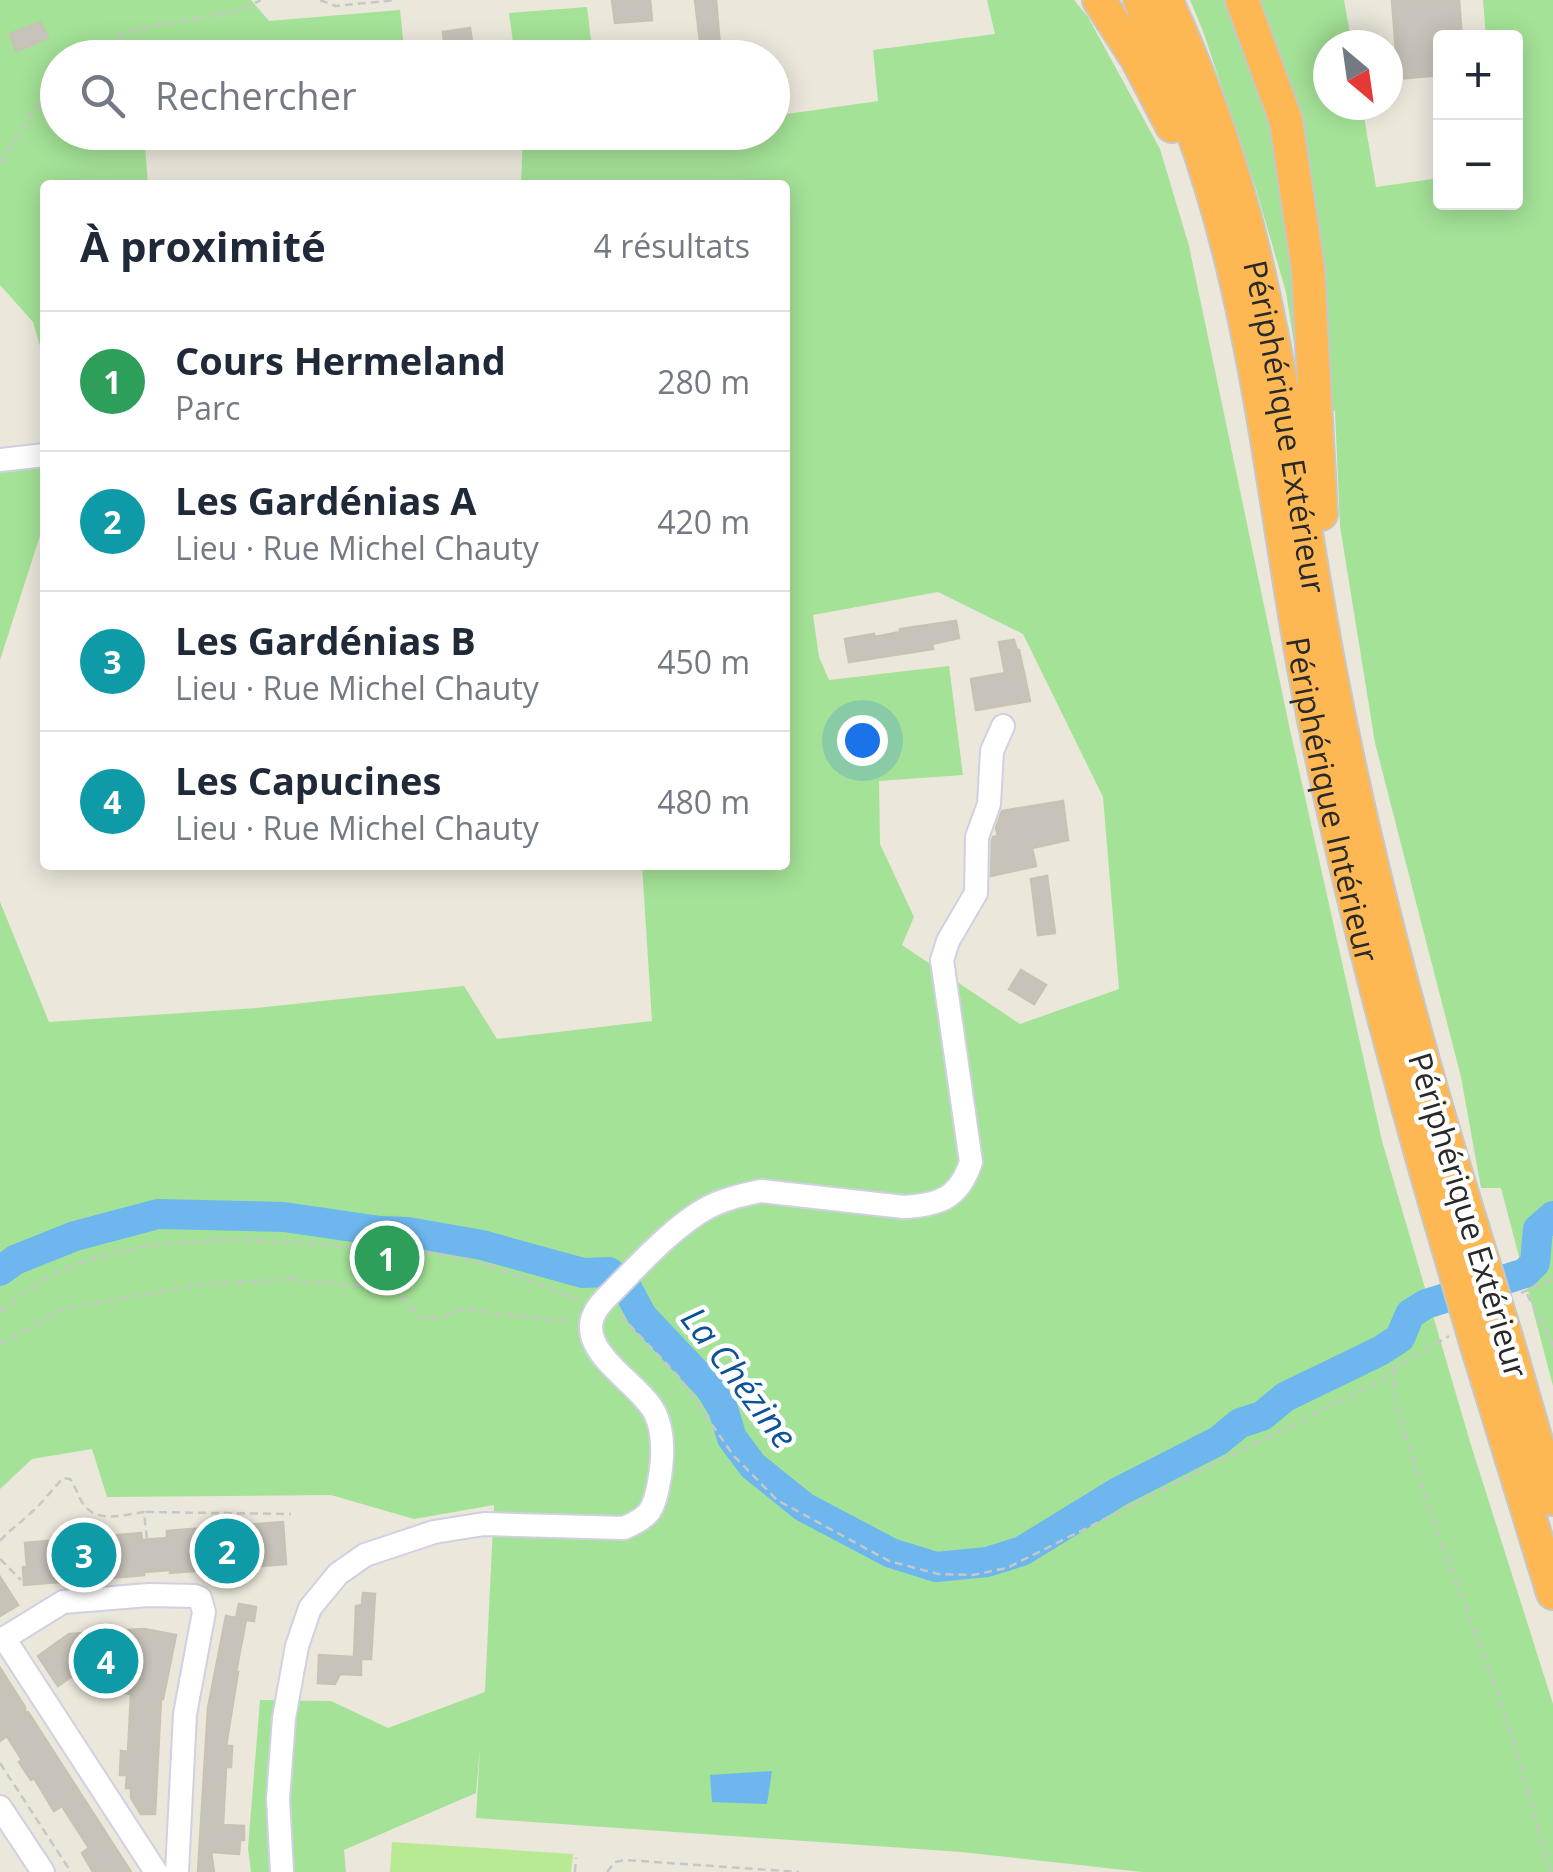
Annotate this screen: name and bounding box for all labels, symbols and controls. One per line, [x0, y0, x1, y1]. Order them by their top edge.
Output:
north arrow [1313, 30, 1403, 120]
map controls [1433, 30, 1523, 210]
button: + [1433, 30, 1523, 120]
search box [40, 40, 790, 150]
icon: search [75, 68, 130, 123]
text: Rechercher [155, 69, 357, 121]
button: − [1433, 120, 1523, 210]
text: À proximité [80, 217, 326, 274]
text: 4 résultats [594, 224, 750, 267]
street label: Périphérique Extérieur [1235, 256, 1337, 597]
text: Cours Hermeland [175, 334, 506, 386]
text: 1 [103, 360, 122, 403]
text: 280 m [657, 360, 750, 403]
text: Parc [175, 386, 240, 429]
text: Les Gardénias A [175, 474, 476, 526]
text: 2 [103, 500, 122, 543]
text: 420 m [657, 500, 750, 543]
text: Lieu · Rue Michel Chauty [175, 526, 539, 569]
text: Les Gardénias B [175, 614, 476, 666]
street label: Périphérique Intérieur [1277, 633, 1390, 967]
text: 3 [103, 640, 122, 683]
text: 450 m [657, 640, 750, 683]
text: Lieu · Rue Michel Chauty [175, 666, 539, 709]
your location [837, 715, 888, 766]
text: Les Capucines [175, 754, 441, 806]
text: 4 [103, 780, 122, 823]
text: 480 m [657, 780, 750, 823]
text: Lieu · Rue Michel Chauty [175, 806, 539, 849]
street label: Périphérique Extérieur [1399, 1047, 1539, 1383]
pin: 1 [354, 1220, 420, 1296]
water label: La Chézine [671, 1297, 809, 1457]
pin: 2 [194, 1514, 260, 1588]
pin: 3 [52, 1518, 116, 1592]
pin: 4 [74, 1624, 138, 1698]

